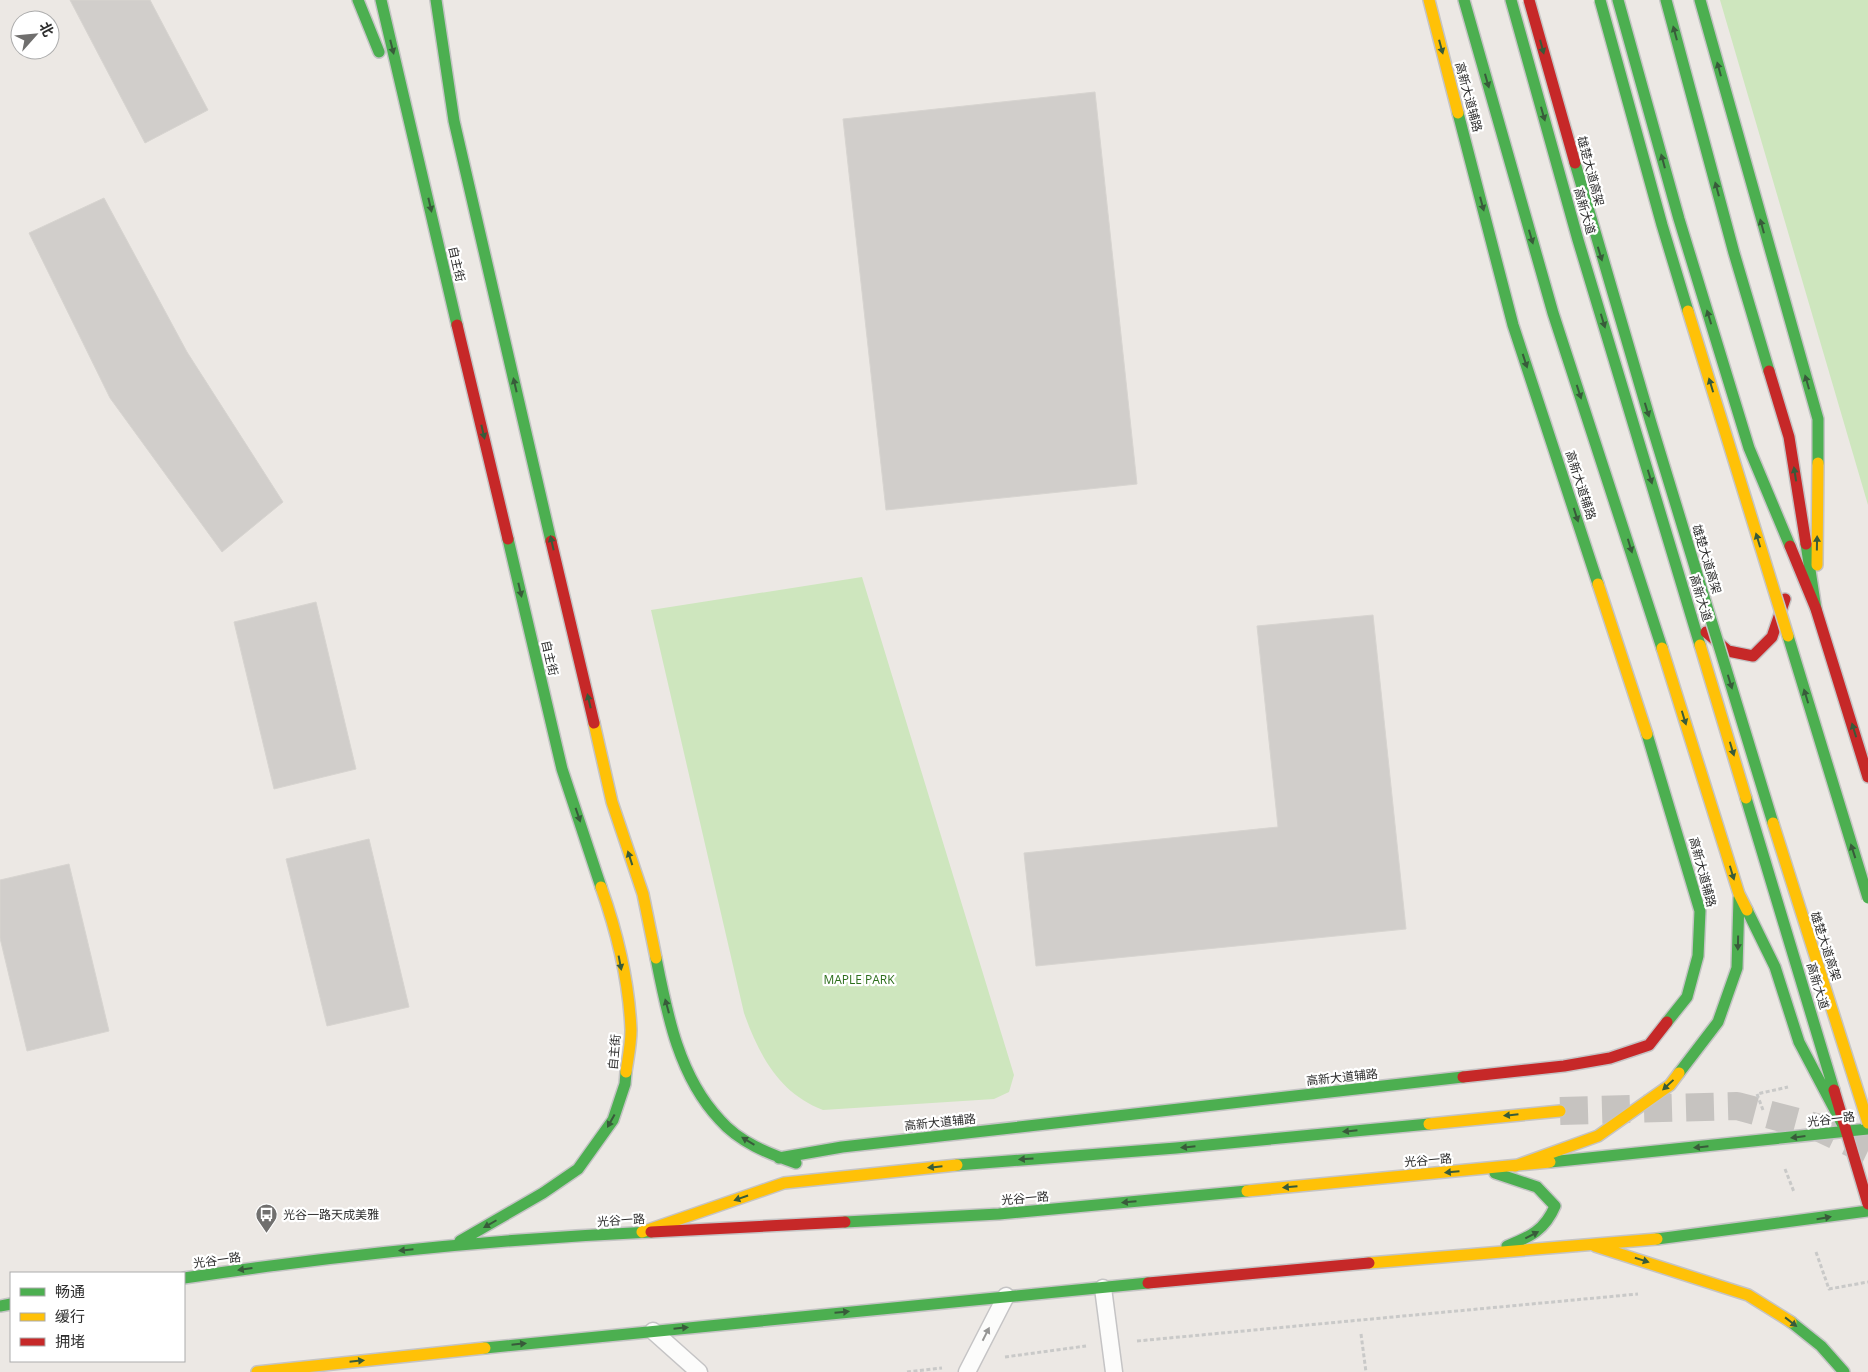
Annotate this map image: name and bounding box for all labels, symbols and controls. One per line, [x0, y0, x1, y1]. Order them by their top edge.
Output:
north arrow [10, 10, 60, 60]
text: 北 [35, 18, 59, 39]
one-way arrow [1670, 25, 1678, 40]
one-way arrow [388, 40, 396, 55]
one-way arrow [1438, 40, 1446, 55]
one-way arrow [1539, 40, 1547, 55]
street label: 高新大道辅路 [1451, 60, 1487, 134]
one-way arrow [1714, 62, 1722, 77]
one-way arrow [1484, 73, 1492, 88]
one-way arrow [1540, 107, 1548, 122]
street label: 雄楚大道高架 [1573, 134, 1609, 208]
one-way arrow [1659, 154, 1667, 169]
one-way arrow [1712, 182, 1720, 197]
street label: 高新大道 [1570, 186, 1600, 236]
one-way arrow [1478, 197, 1486, 212]
one-way arrow [426, 198, 434, 213]
one-way arrow [1758, 218, 1766, 233]
one-way arrow [1528, 230, 1536, 245]
street label: 自主街 [445, 245, 469, 283]
one-way arrow [1596, 247, 1604, 262]
one-way arrow [1705, 310, 1713, 325]
one-way arrow [1599, 314, 1607, 329]
one-way arrow [1522, 354, 1530, 369]
one-way arrow [1803, 374, 1811, 389]
one-way arrow [511, 377, 519, 392]
one-way arrow [1706, 377, 1714, 392]
one-way arrow [1575, 385, 1583, 400]
one-way arrow [1644, 402, 1651, 417]
one-way arrow [479, 424, 487, 439]
street label: 高新大道辅路 [1562, 448, 1600, 522]
one-way arrow [1790, 466, 1798, 482]
one-way arrow [1646, 469, 1654, 484]
one-way arrow [1573, 508, 1580, 523]
street label: 雄楚大道高架 [1688, 522, 1726, 596]
one-way arrow [1754, 533, 1762, 548]
one-way arrow [1813, 534, 1821, 550]
one-way arrow [548, 536, 556, 551]
one-way arrow [1627, 539, 1634, 554]
street label: 高新大道 [1686, 573, 1716, 623]
one-way arrow [516, 583, 524, 598]
street label: 自主街 [538, 639, 562, 677]
one-way arrow [1726, 675, 1734, 690]
one-way arrow [1801, 688, 1809, 703]
one-way arrow [585, 694, 593, 709]
one-way arrow [1680, 711, 1688, 726]
one-way arrow [1849, 723, 1857, 738]
one-way arrow [1728, 742, 1736, 757]
one-way arrow [574, 808, 582, 823]
street label: 高新大道辅路 [1685, 835, 1721, 909]
one-way arrow [1849, 843, 1857, 858]
one-way arrow [626, 851, 633, 866]
one-way arrow [1729, 866, 1737, 881]
street label: 雄楚大道高架 [1807, 909, 1845, 983]
one-way arrow [1734, 935, 1742, 951]
one-way arrow [617, 955, 625, 971]
street label: 高新大道 [1803, 961, 1833, 1011]
park label: MAPLE PARK [823, 971, 895, 988]
one-way arrow [663, 999, 671, 1014]
street label: 自主街 [604, 1033, 624, 1071]
street label: 高新大道辅路 [1305, 1065, 1379, 1089]
one-way arrow [1663, 1079, 1675, 1091]
street label: 光谷一路 [1806, 1108, 1856, 1130]
street label: 高新大道辅路 [903, 1110, 977, 1134]
one-way arrow [1503, 1111, 1519, 1119]
one-way arrow [607, 1114, 615, 1129]
one-way arrow [1341, 1127, 1357, 1135]
one-way arrow [1790, 1133, 1806, 1141]
one-way arrow [742, 1137, 755, 1146]
one-way arrow [1180, 1143, 1196, 1151]
one-way arrow [1693, 1143, 1709, 1151]
street label: 光谷一路 [1403, 1149, 1453, 1171]
one-way arrow [1018, 1155, 1034, 1163]
one-way arrow [927, 1163, 943, 1171]
one-way arrow [1444, 1168, 1460, 1176]
one-way arrow [1282, 1183, 1298, 1191]
street label: 光谷一路 [1000, 1187, 1050, 1209]
one-way arrow [733, 1194, 748, 1202]
one-way arrow [1120, 1198, 1136, 1206]
bus stop icon: 光谷一路天成美雅 [255, 1202, 279, 1233]
place label: 光谷一路天成美雅 [283, 1206, 379, 1223]
street label: 光谷一路 [596, 1210, 646, 1230]
one-way arrow [1816, 1214, 1832, 1222]
one-way arrow [483, 1220, 496, 1229]
one-way arrow [1524, 1231, 1539, 1239]
one-way arrow [398, 1246, 414, 1254]
street label: 光谷一路 [192, 1248, 242, 1272]
one-way arrow [1634, 1257, 1649, 1265]
one-way arrow [237, 1266, 253, 1274]
legend [10, 1272, 185, 1362]
text: 畅通 [55, 1281, 85, 1301]
text: 缓行 [55, 1306, 85, 1326]
one-way arrow [834, 1308, 850, 1316]
one-way arrow [1784, 1317, 1797, 1328]
one-way arrow [673, 1324, 689, 1332]
one-way arrow [982, 1327, 990, 1341]
text: 拥堵 [55, 1331, 85, 1351]
one-way arrow [511, 1340, 527, 1348]
one-way arrow [350, 1357, 366, 1365]

